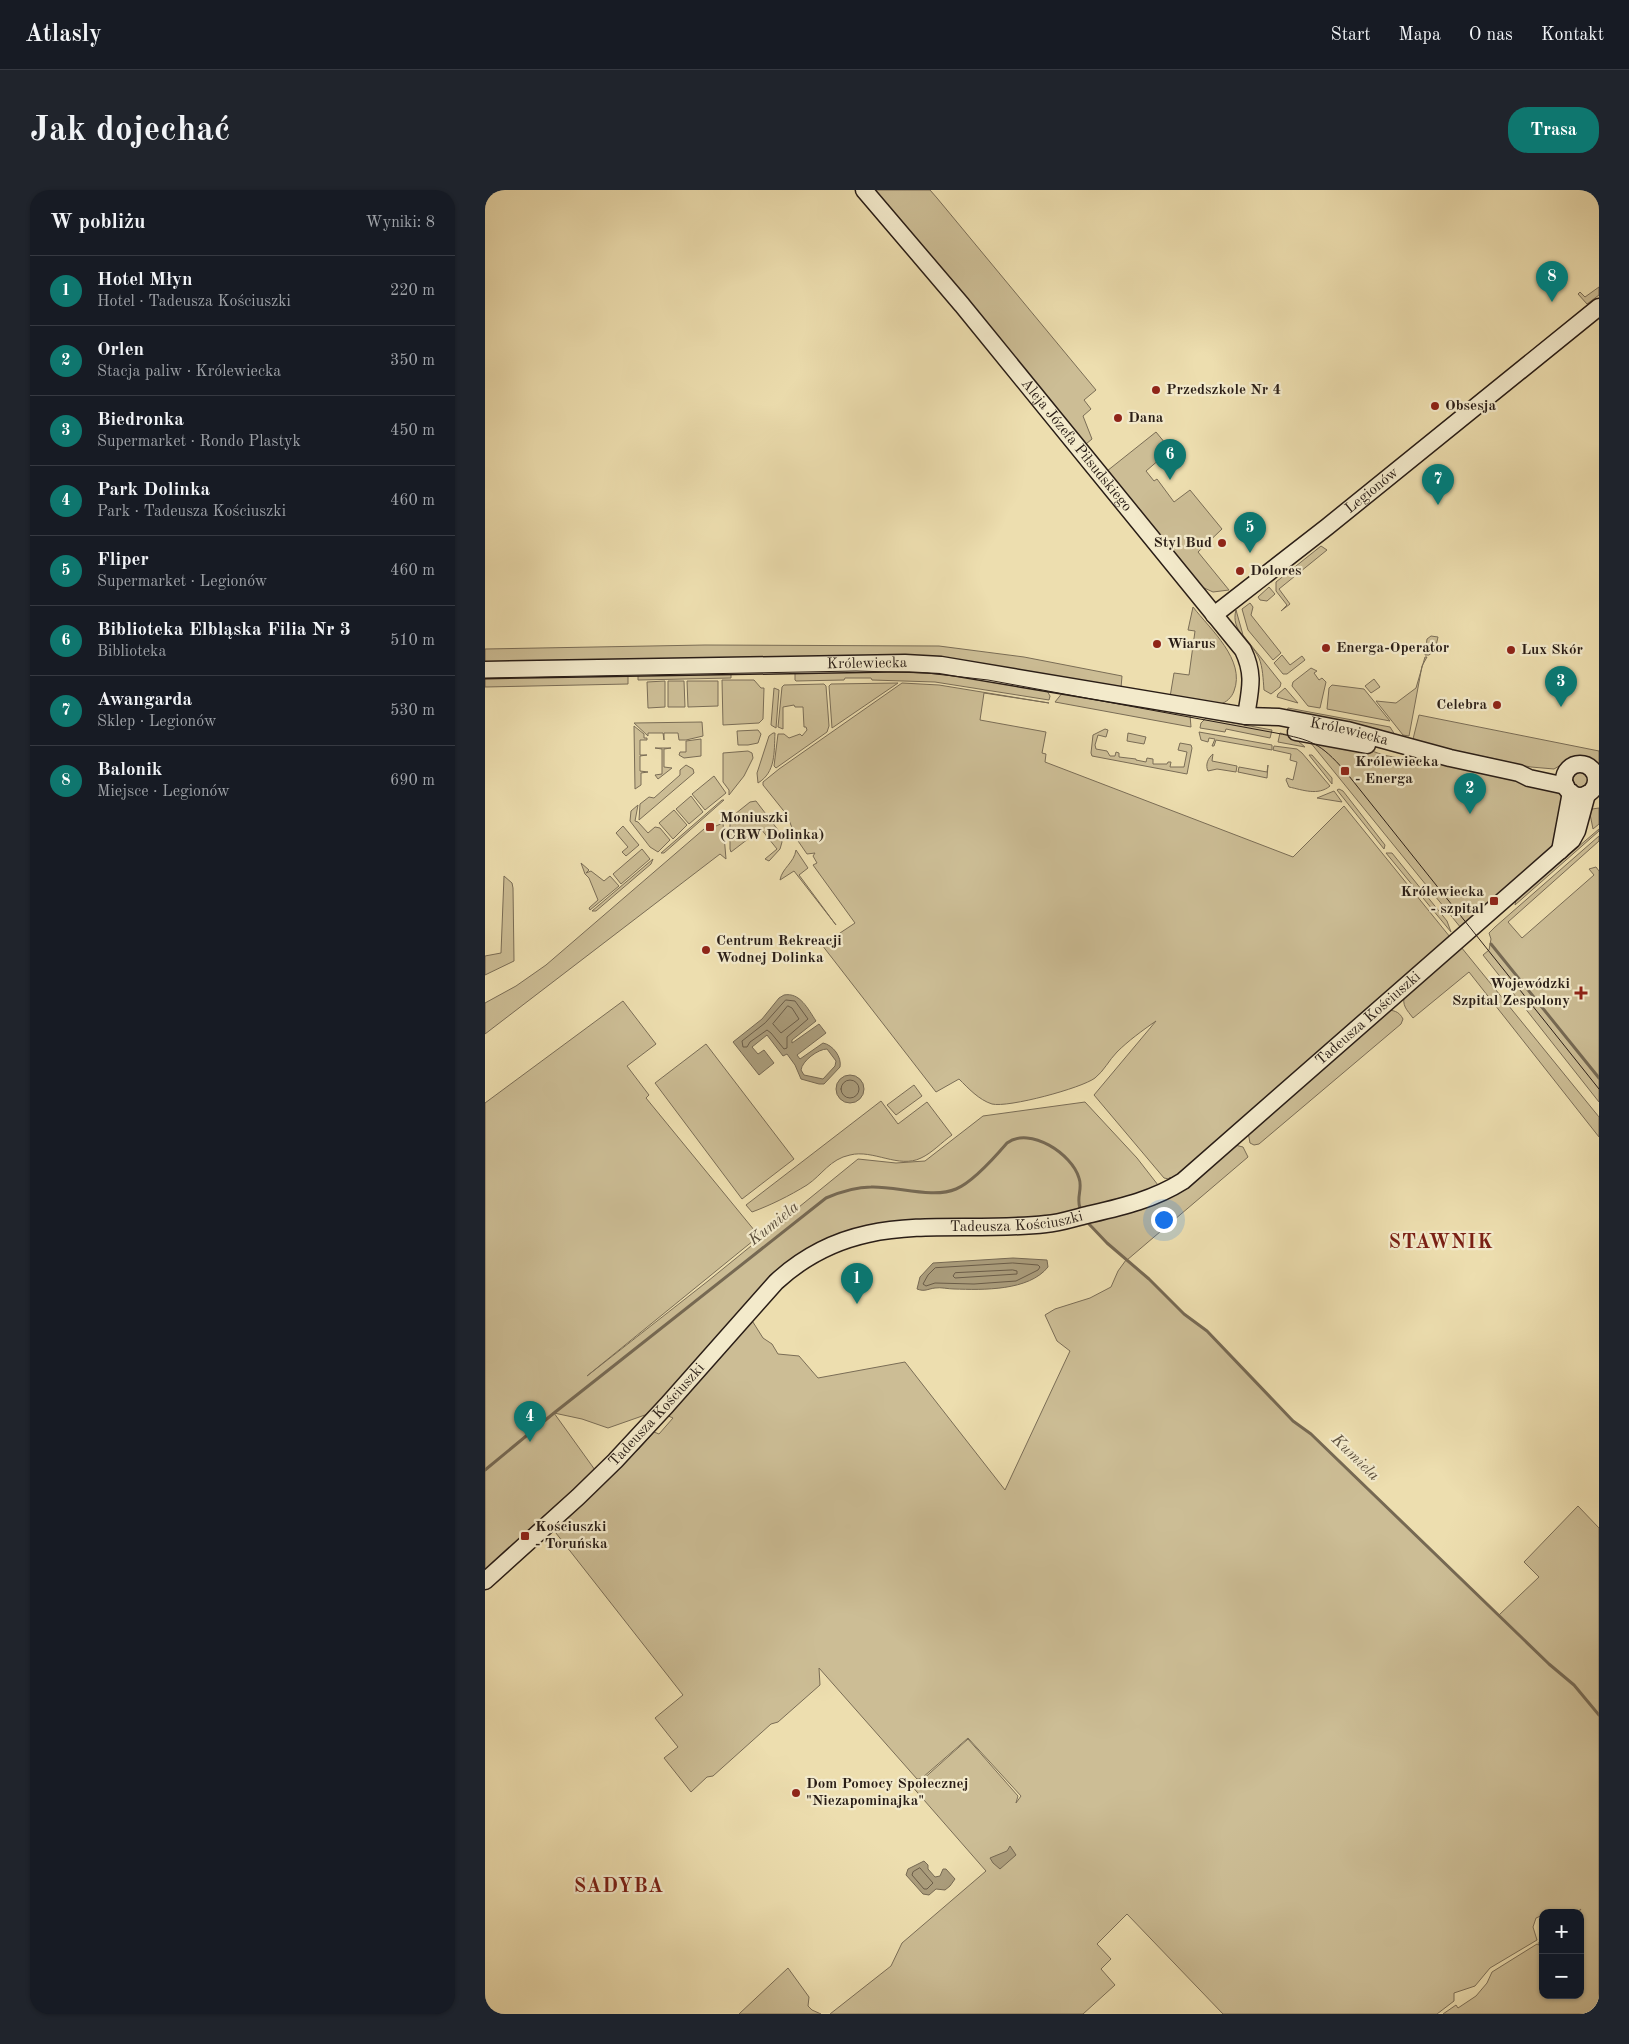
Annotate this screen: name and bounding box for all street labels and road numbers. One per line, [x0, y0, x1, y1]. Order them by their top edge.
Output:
street label: Aleja Józefa Piłsudskiego [1018, 376, 1135, 514]
street label: Legionów [1343, 465, 1402, 516]
street label: Królewiecka [827, 655, 908, 672]
street label: Królewiecka [1309, 716, 1391, 749]
street label: Tadeusza Kościuszki [1313, 969, 1423, 1068]
street label: Tadeusza Kościuszki [950, 1209, 1085, 1235]
street label: Tadeusza Kościuszki [606, 1361, 707, 1470]

